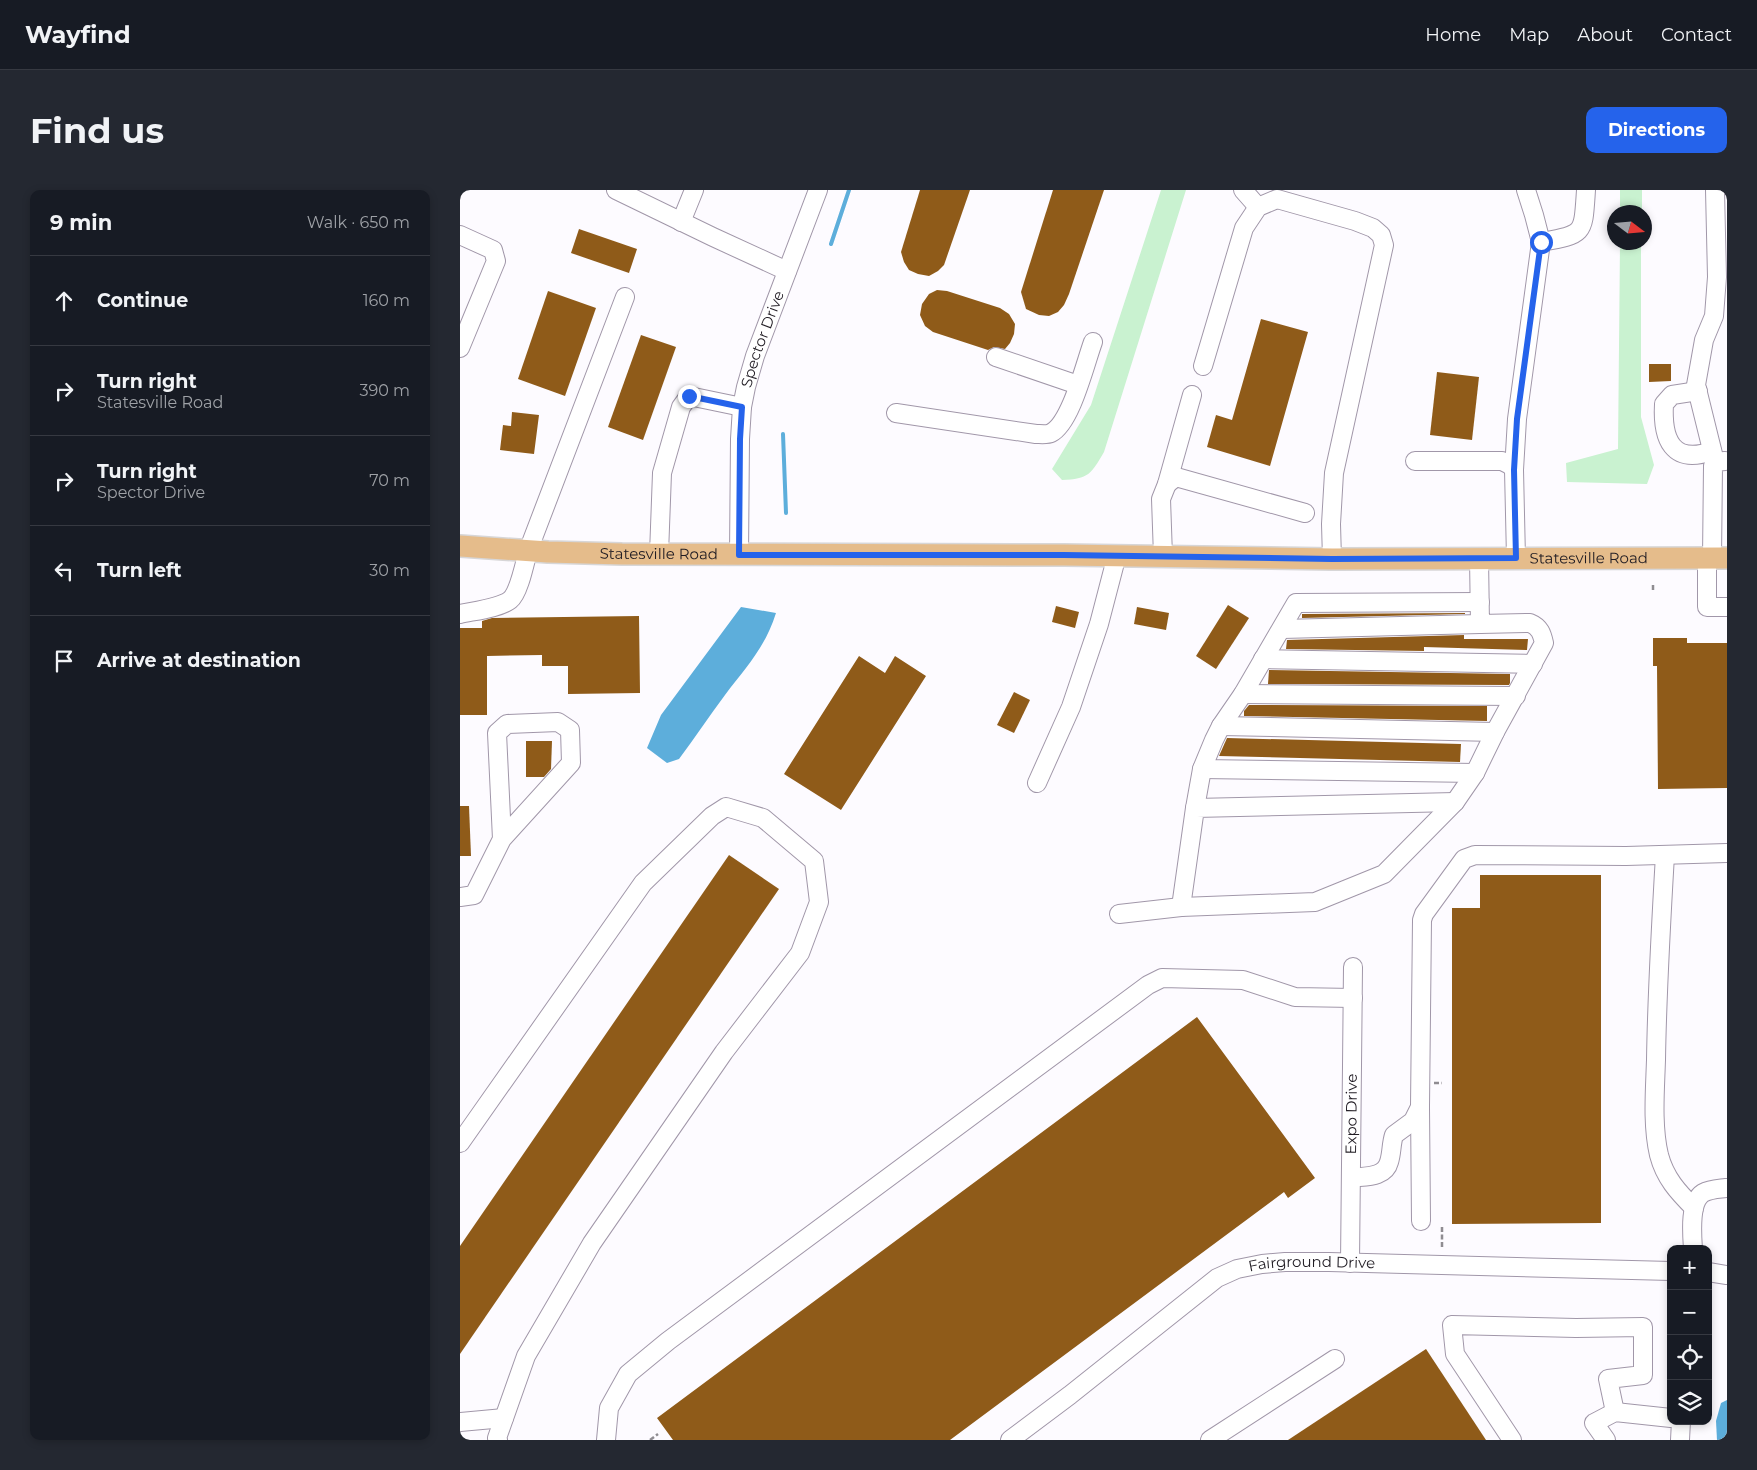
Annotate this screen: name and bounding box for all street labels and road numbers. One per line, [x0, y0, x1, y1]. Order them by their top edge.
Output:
street label: Spector Drive [736, 288, 788, 390]
street label: Statesville Road [599, 543, 718, 563]
street label: Statesville Road [1529, 548, 1648, 567]
street label: Expo Drive [1341, 1074, 1361, 1154]
street label: Fairground Drive [1246, 1252, 1375, 1276]

